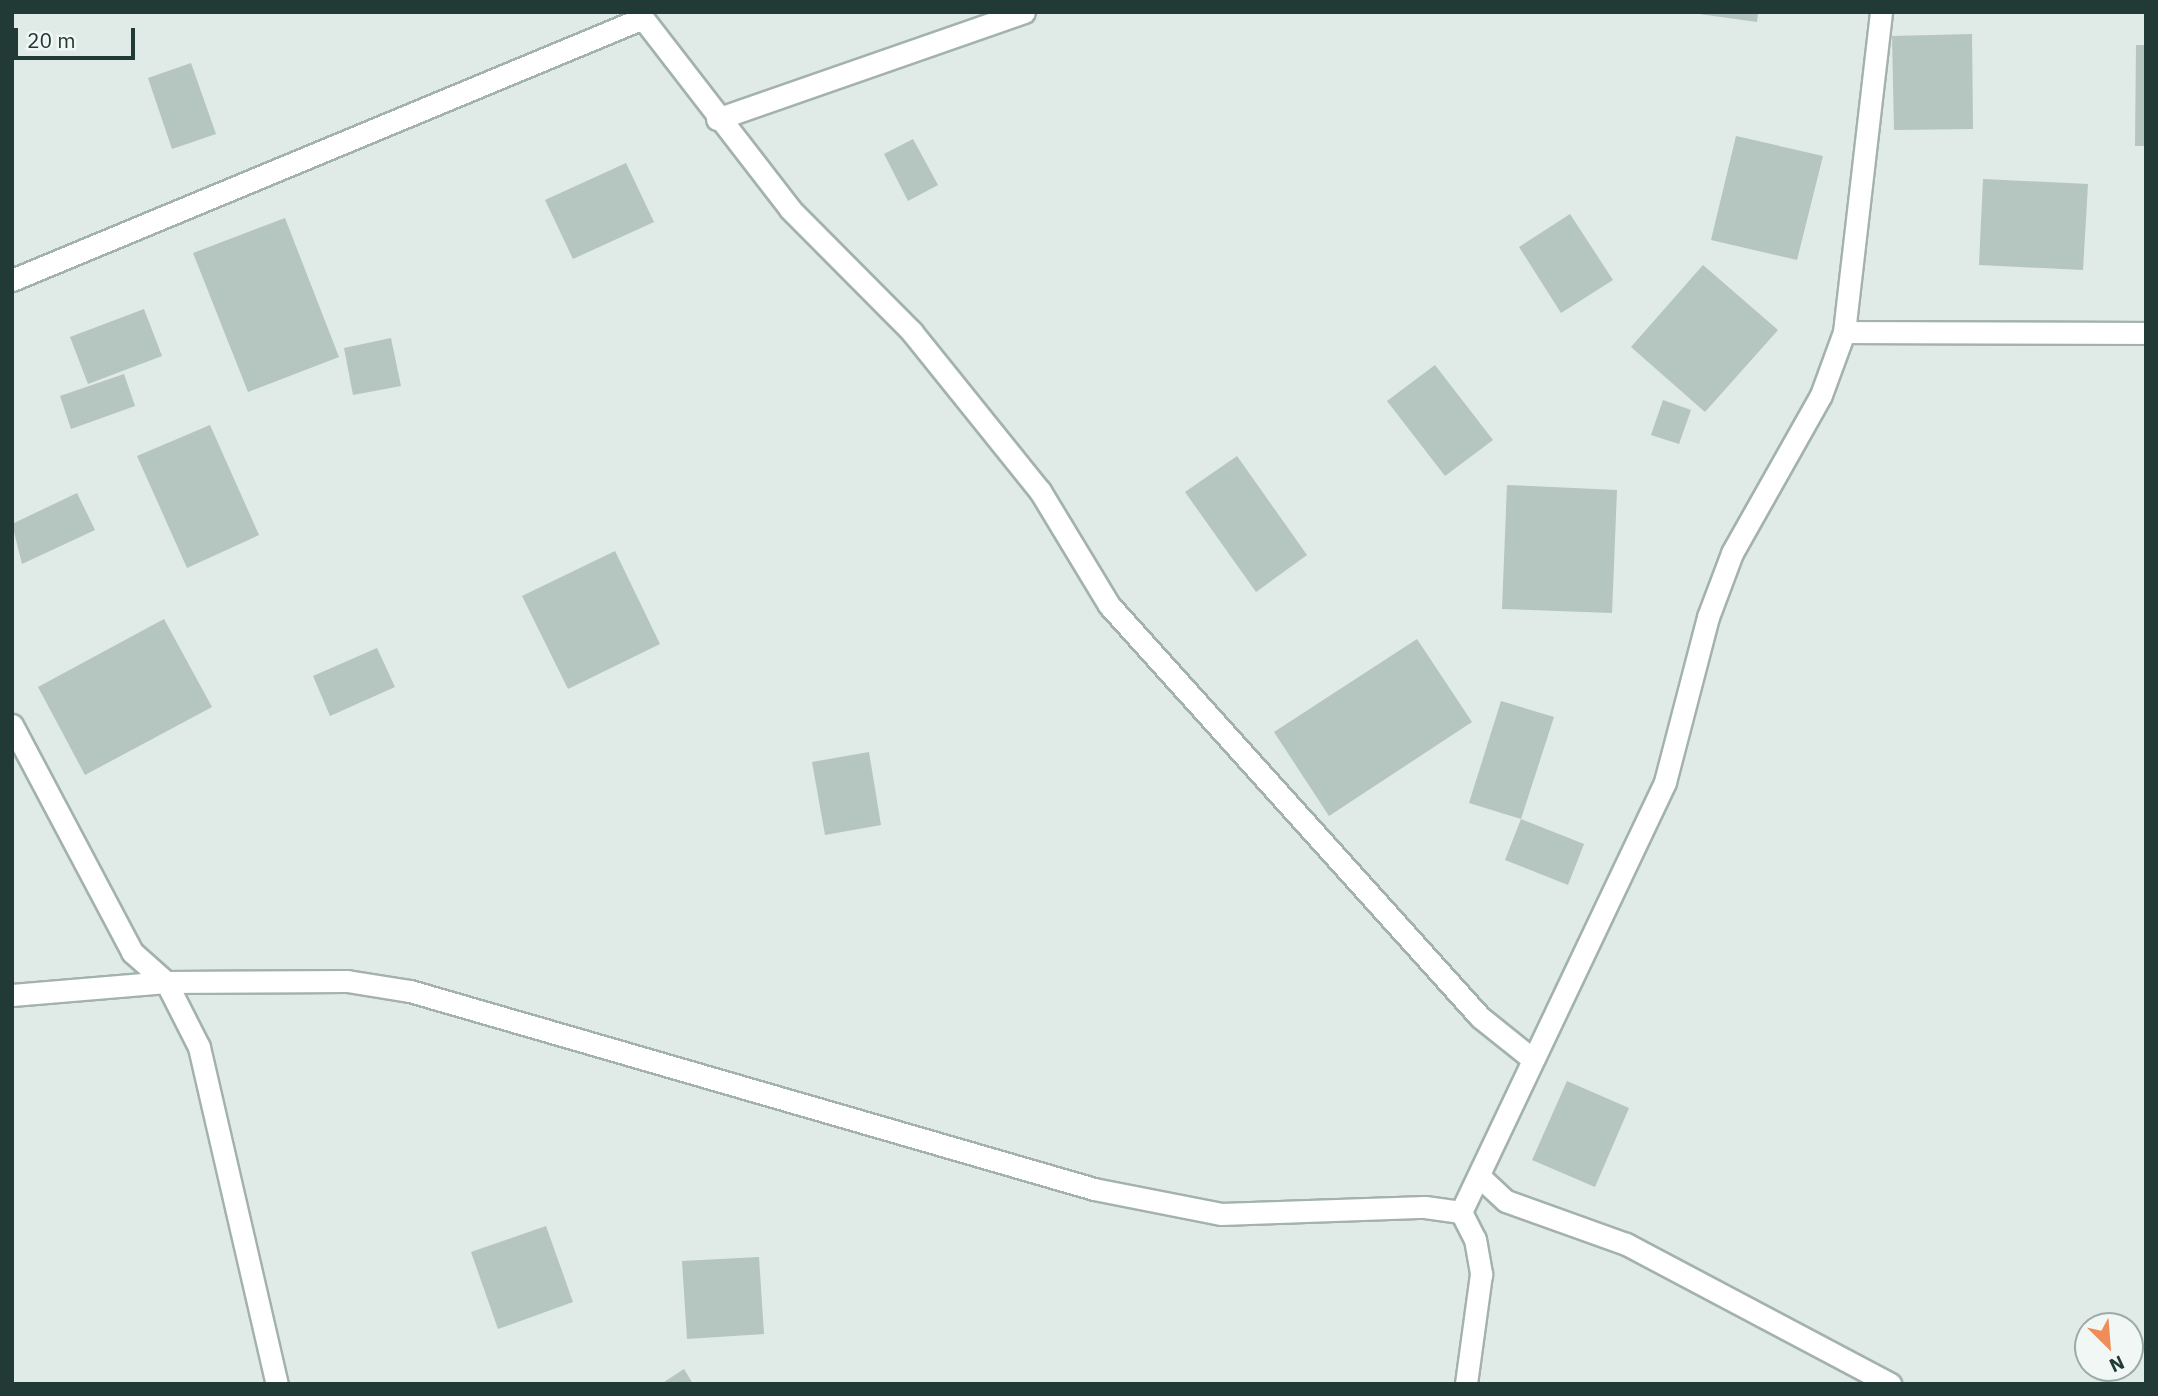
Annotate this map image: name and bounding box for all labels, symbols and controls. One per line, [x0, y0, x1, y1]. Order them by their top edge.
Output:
scale bar [18, 14, 138, 58]
text: 20 m [27, 26, 76, 54]
north arrow [2074, 1312, 2144, 1382]
text: N [2106, 1350, 2128, 1378]

